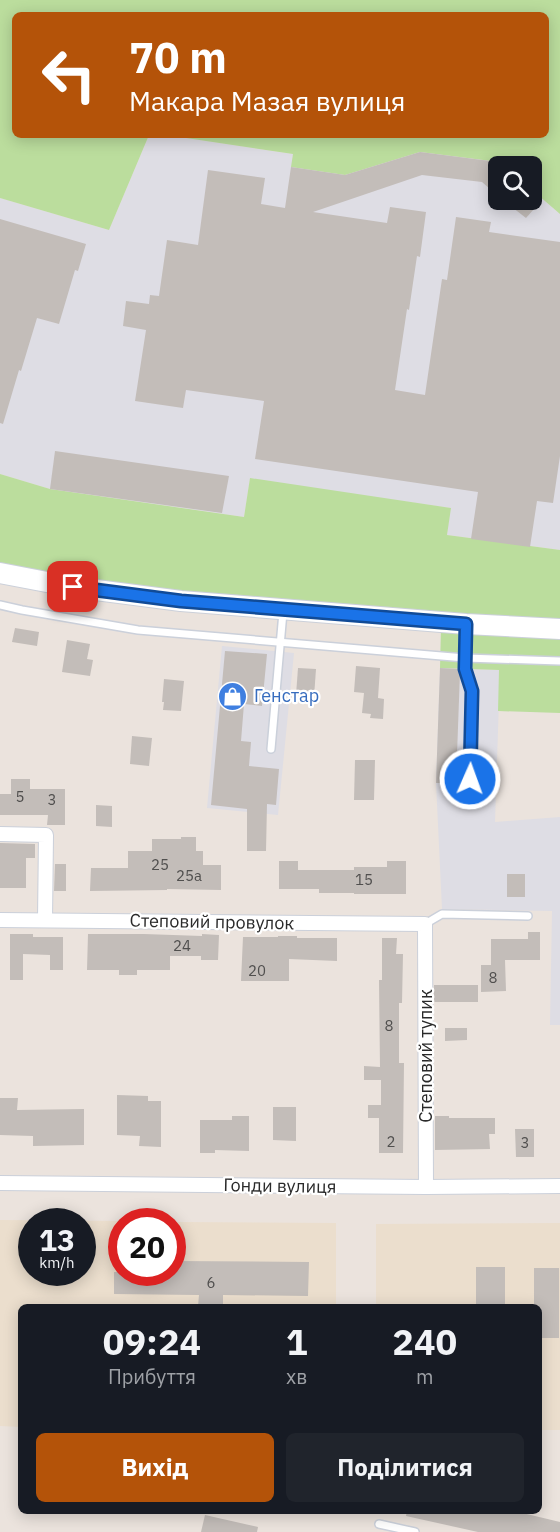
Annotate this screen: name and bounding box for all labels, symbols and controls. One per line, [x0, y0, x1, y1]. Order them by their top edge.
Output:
text: 70 m [129, 30, 227, 85]
icon: left [30, 36, 108, 114]
text: Макара Мазая вулиця [129, 83, 405, 118]
map controls [488, 156, 542, 210]
button: search [488, 156, 542, 210]
pin [47, 561, 98, 612]
icon: arrive [56, 570, 89, 603]
shop icon: Генстар [217, 680, 249, 712]
place label: Генстар [254, 684, 319, 707]
position arrow [438, 747, 502, 811]
house number: 5 [15, 787, 25, 806]
house number: 3 [47, 790, 57, 809]
house number: 25 [151, 855, 169, 874]
house number: 25а [176, 866, 202, 885]
house number: 15 [355, 870, 373, 889]
street label: Степовий провулок [129, 909, 295, 934]
house number: 24 [173, 936, 191, 955]
house number: 20 [248, 961, 266, 980]
house number: 8 [488, 968, 498, 987]
street label: Степовий тупик [414, 989, 437, 1123]
house number: 8 [384, 1016, 394, 1035]
house number: 2 [386, 1132, 396, 1151]
house number: 3 [520, 1133, 530, 1152]
street label: Гонди вулиця [223, 1173, 337, 1198]
speed limit sign: 20 [108, 1208, 186, 1286]
text: 13 [39, 1220, 75, 1259]
text: km/h [39, 1253, 75, 1272]
house number: 6 [206, 1273, 216, 1292]
text: 09:24 [103, 1318, 201, 1365]
text: 1 [286, 1318, 308, 1365]
text: 240 [392, 1318, 457, 1365]
text: Прибуття [108, 1363, 196, 1390]
text: хв [286, 1363, 307, 1390]
text: m [416, 1363, 433, 1390]
button: Вихід [36, 1433, 274, 1502]
button: Поділитися [286, 1433, 524, 1502]

